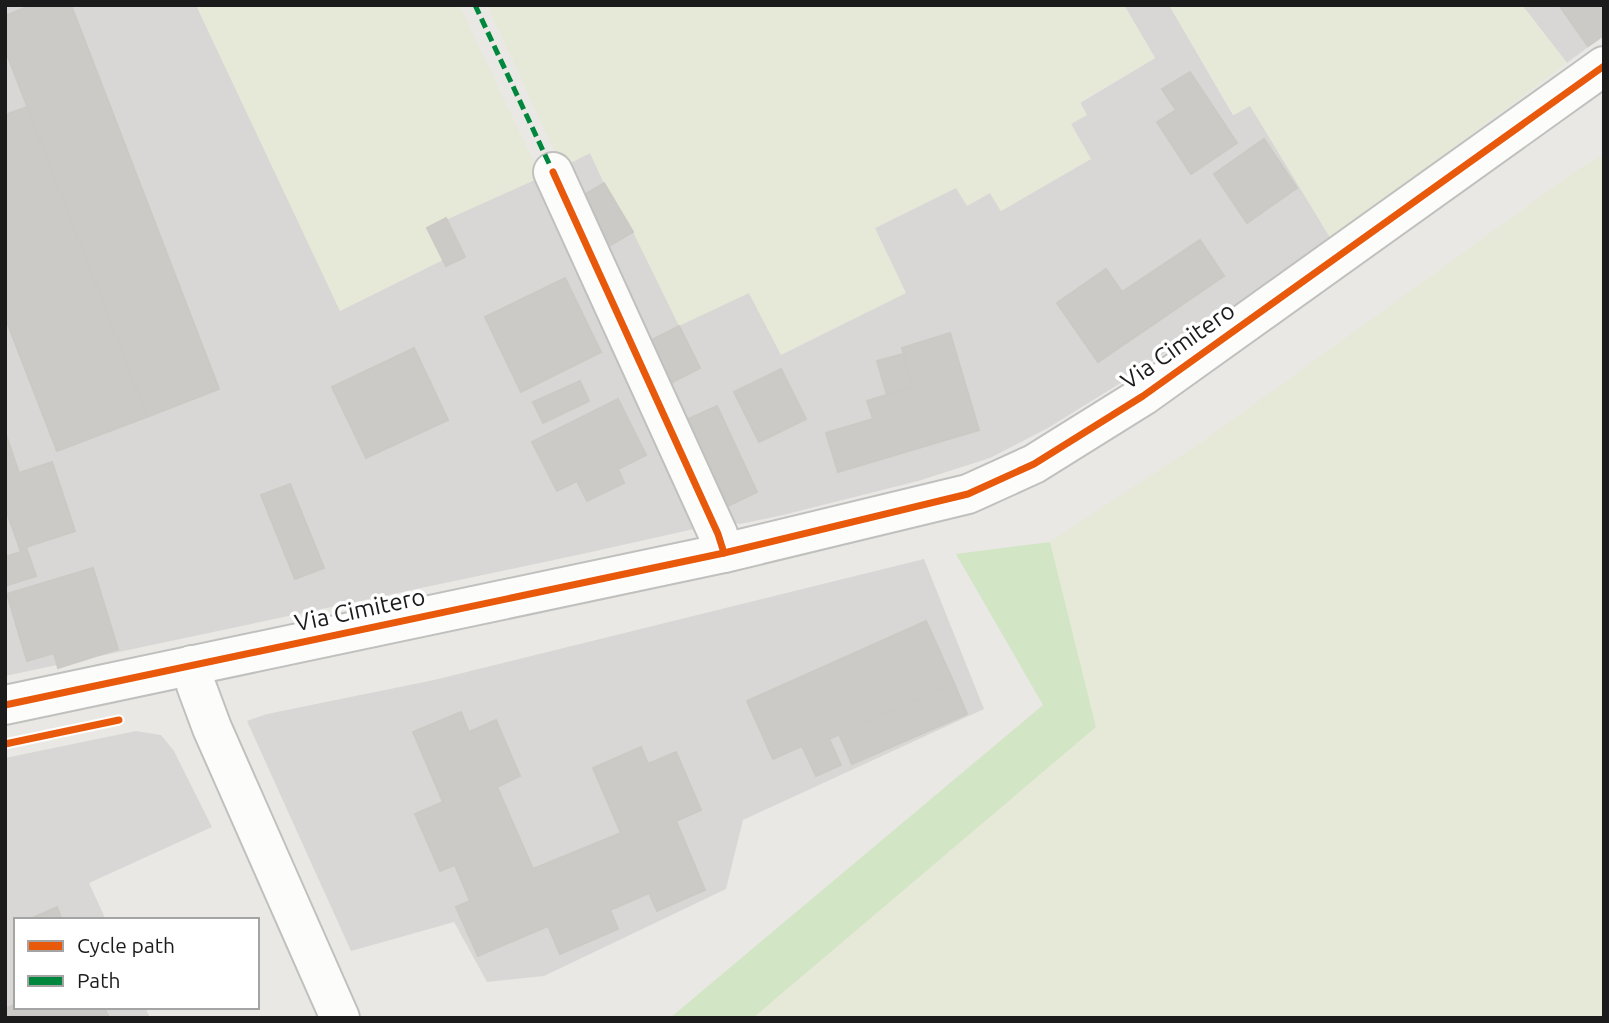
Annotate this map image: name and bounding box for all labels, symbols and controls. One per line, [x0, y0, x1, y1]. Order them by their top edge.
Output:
street label: Via Cimitero [1116, 297, 1240, 395]
street label: Via Cimitero [292, 583, 428, 636]
legend [14, 918, 259, 1009]
text: Cycle path [77, 933, 175, 957]
text: Path [77, 968, 120, 992]

